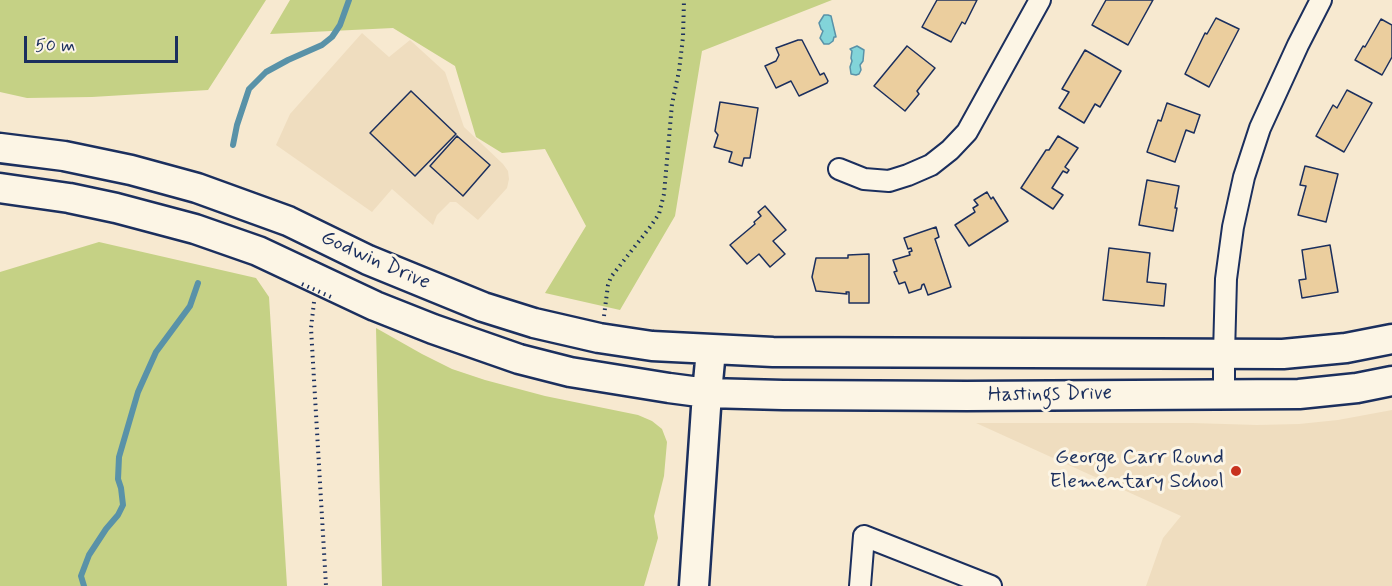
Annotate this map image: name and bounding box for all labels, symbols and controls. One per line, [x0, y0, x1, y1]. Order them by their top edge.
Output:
scale bar [27, 24, 182, 62]
text: 50 m [35, 34, 75, 58]
street label: Godwin Drive [316, 226, 434, 296]
street label: Hastings Drive [988, 381, 1112, 409]
place label: George Carr Round Elementary School [1049, 446, 1224, 496]
marker: George Carr Round Elementary School [1229, 464, 1243, 478]

